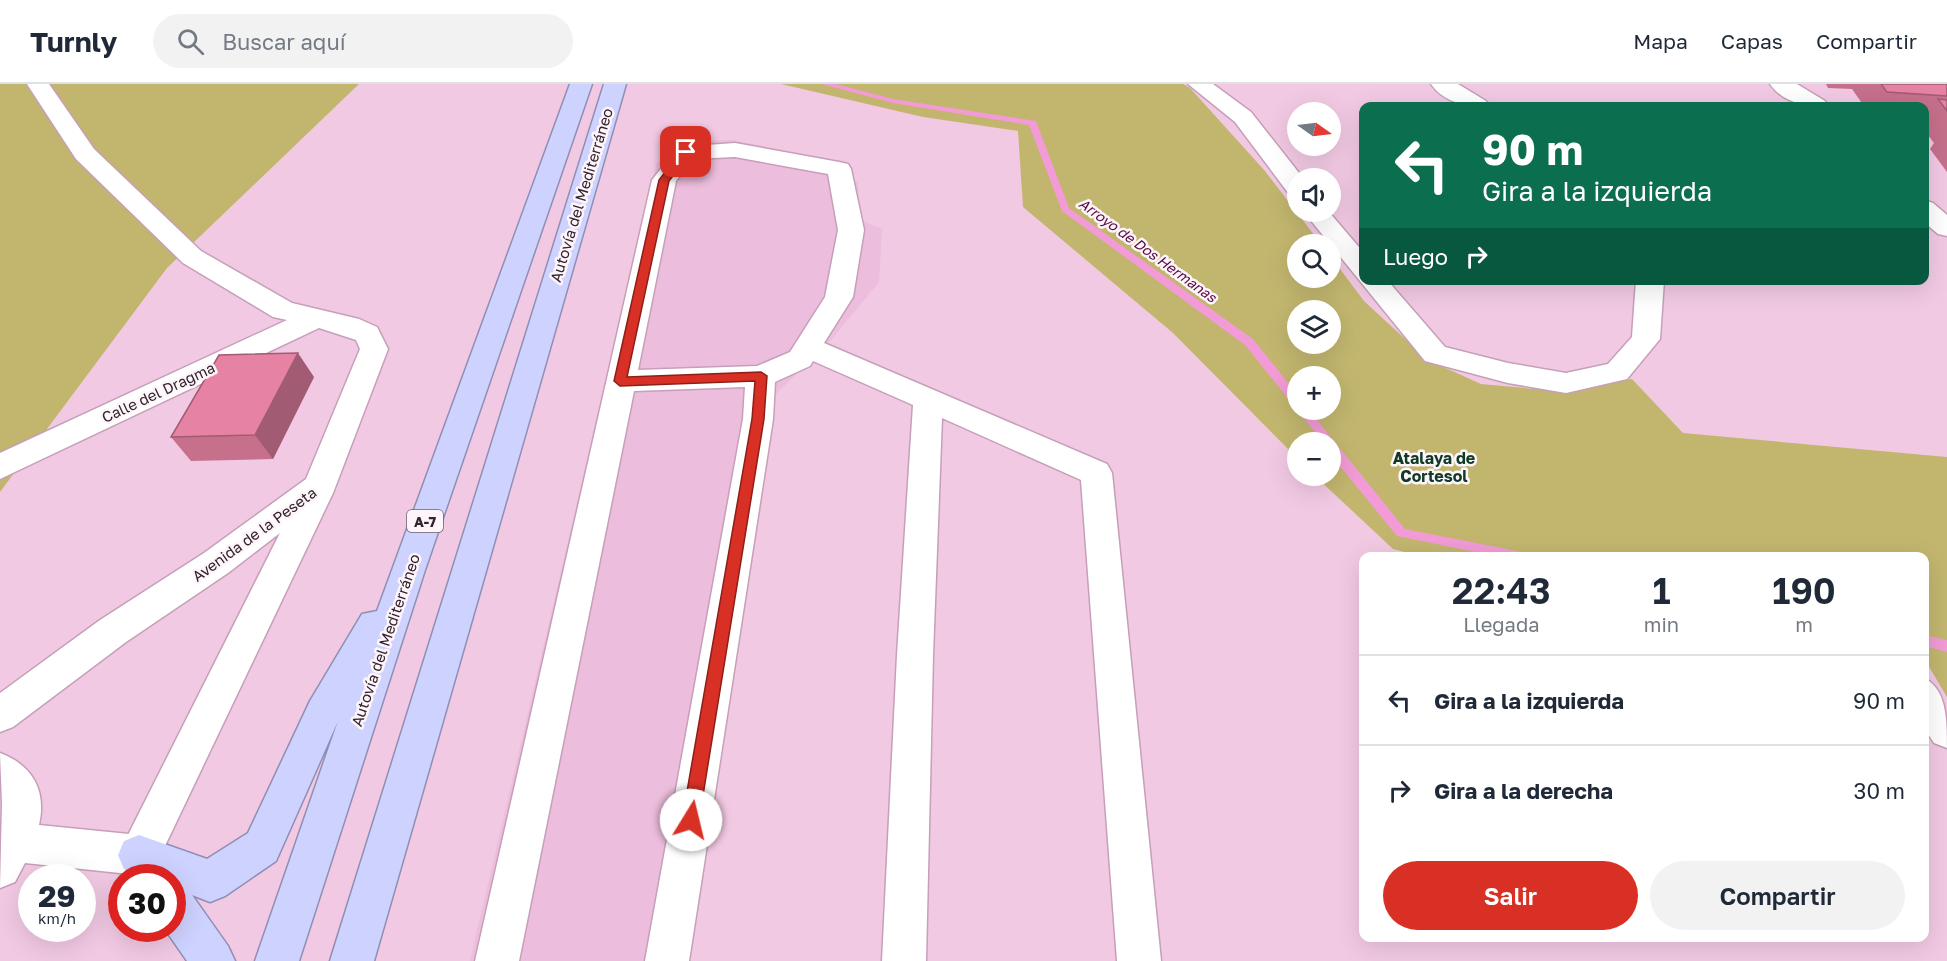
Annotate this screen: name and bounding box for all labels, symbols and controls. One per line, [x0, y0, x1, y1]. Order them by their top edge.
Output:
search box [153, 14, 573, 68]
text: Turnly [30, 25, 117, 58]
icon: search [174, 25, 207, 58]
text: Buscar aquí [222, 28, 346, 55]
text: Mapa [1633, 28, 1688, 54]
text: Capas [1721, 28, 1783, 54]
text: Compartir [1816, 28, 1917, 54]
north arrow [1287, 102, 1341, 156]
map controls [1287, 102, 1341, 486]
street label: Autovía del Mediterráneo [546, 106, 616, 284]
text: 90 m [1482, 124, 1583, 174]
pin [660, 126, 711, 177]
icon: left [1383, 126, 1461, 204]
icon: arrive [669, 135, 702, 168]
button: sound [1287, 168, 1341, 222]
text: Gira a la izquierda [1482, 175, 1712, 207]
water label: Arroyo de Dos Hermanas [1076, 194, 1220, 306]
button: search [1287, 234, 1341, 288]
icon: right [1460, 240, 1493, 273]
text: Luego [1383, 243, 1448, 270]
button: layers [1287, 300, 1341, 354]
street label: Calle del Dragma [99, 358, 217, 426]
button: + [1287, 366, 1341, 420]
button: − [1287, 432, 1341, 486]
district label: Atalaya de Cortesol [1393, 448, 1475, 486]
street label: Avenida de la Peseta [188, 483, 320, 585]
road number: A-7 [407, 510, 443, 532]
street label: Autovía del Mediterráneo [347, 551, 423, 729]
text: 22:43 [1452, 569, 1551, 612]
text: 1 [1652, 569, 1671, 612]
text: 190 [1772, 569, 1836, 612]
text: Llegada [1463, 612, 1540, 636]
text: min [1644, 612, 1679, 636]
text: m [1795, 612, 1813, 636]
icon: left [1383, 684, 1416, 717]
text: Gira a la izquierda [1434, 687, 1624, 714]
text: 90 m [1853, 687, 1905, 714]
icon: right [1383, 774, 1416, 807]
text: Gira a la derecha [1434, 777, 1613, 804]
text: 30 m [1854, 777, 1905, 804]
position arrow [659, 788, 723, 852]
button: Salir [1383, 861, 1638, 930]
button: Compartir [1650, 861, 1905, 930]
speed limit sign: 30 [108, 864, 186, 942]
text: 29 [38, 878, 76, 914]
text: km/h [38, 909, 76, 927]

